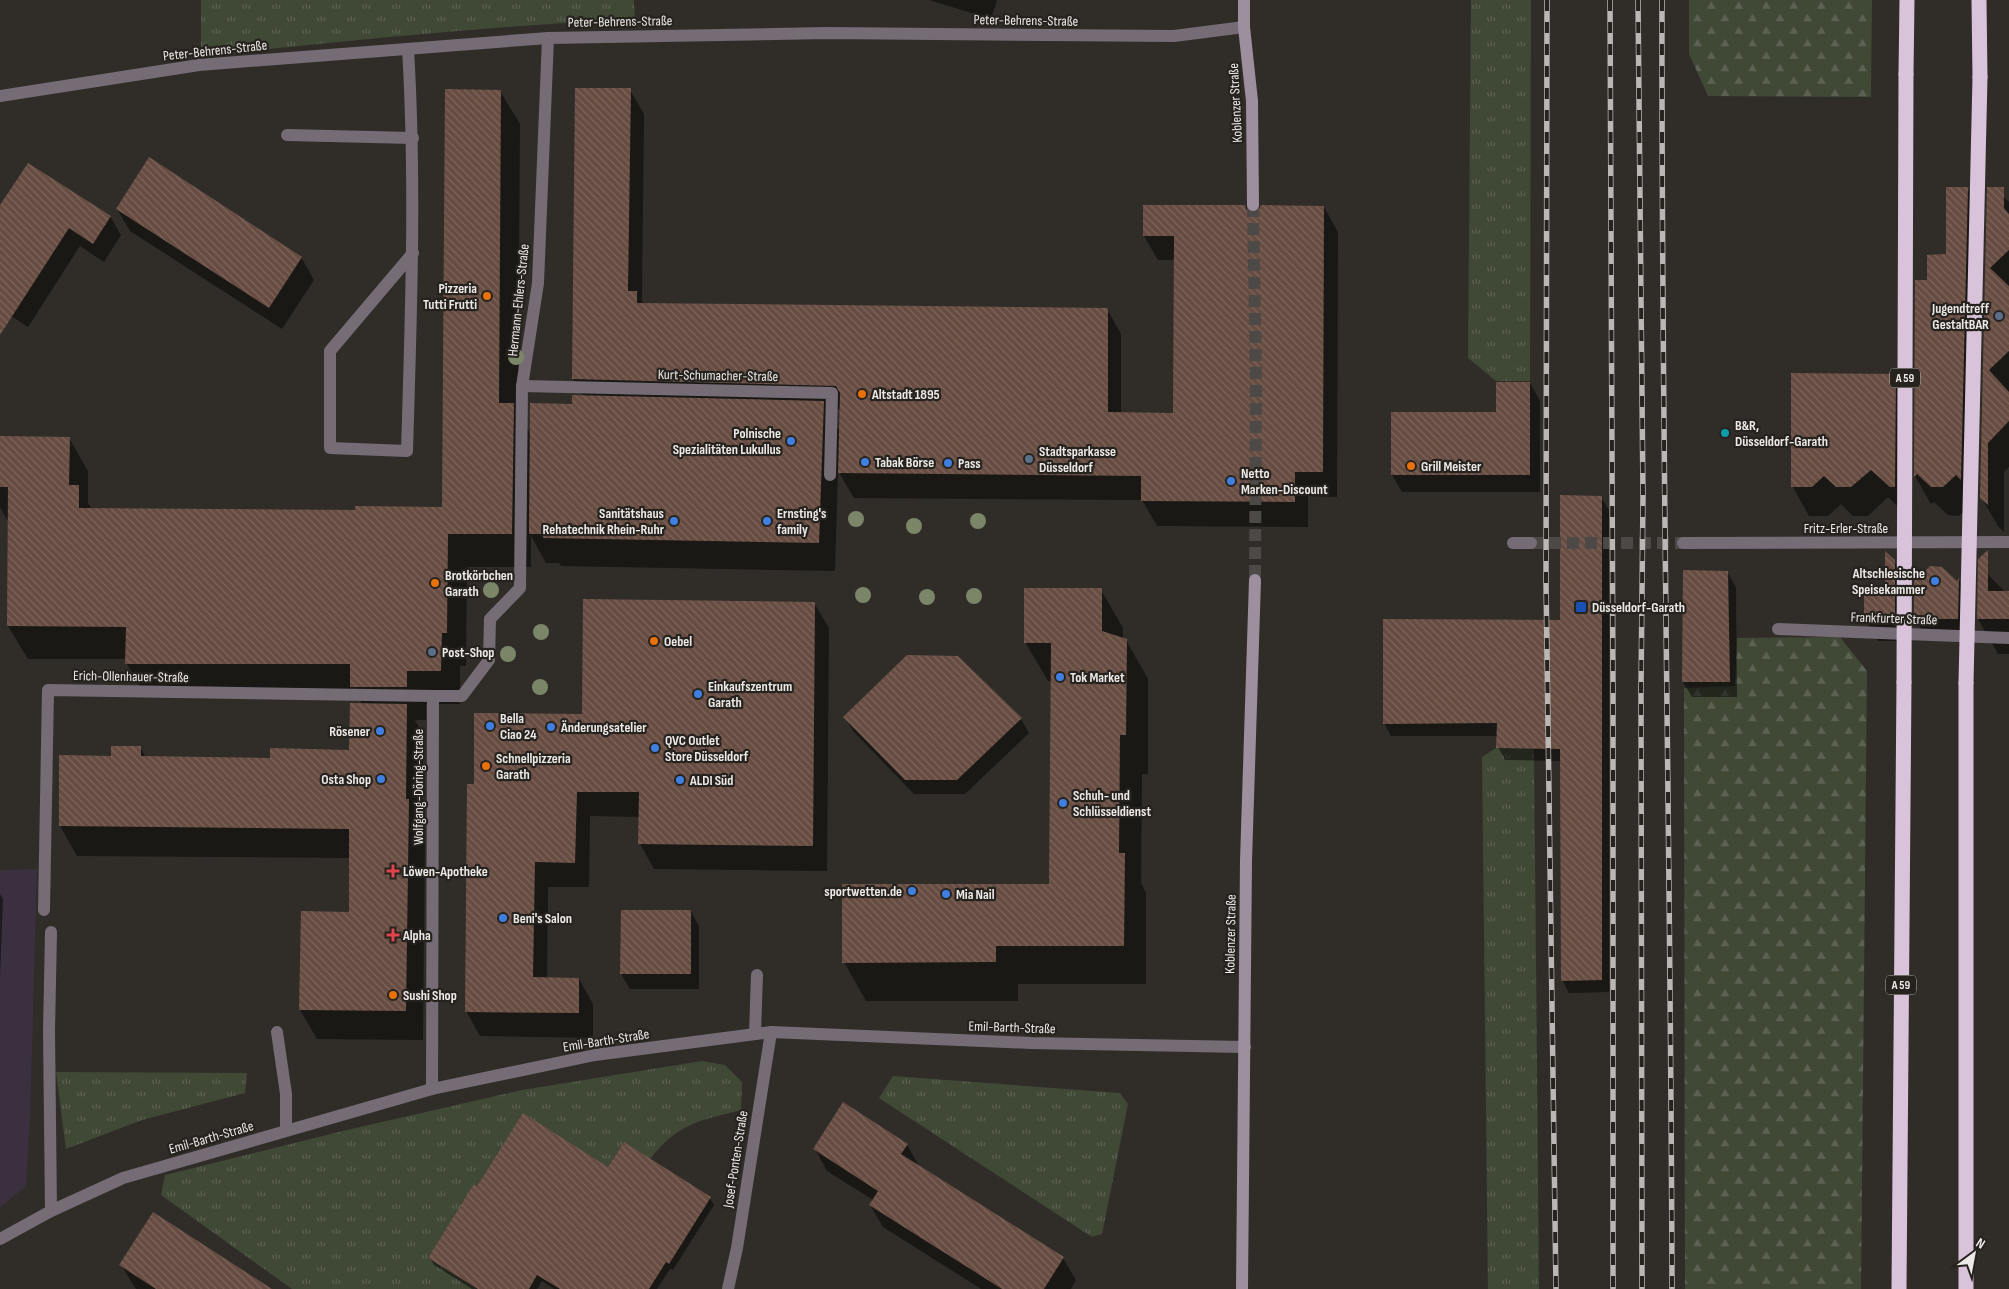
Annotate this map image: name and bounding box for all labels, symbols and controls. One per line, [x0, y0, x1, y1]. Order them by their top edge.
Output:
street label: Peter-Behrens-Straße [974, 11, 1078, 30]
street label: Peter-Behrens-Straße [568, 12, 672, 31]
street label: Peter-Behrens-Straße [162, 37, 268, 64]
street label: Koblenzer Straße [1225, 63, 1246, 143]
street label: Hermann-Ehlers-Straße [504, 243, 533, 357]
place label: Pizzeria Tutti Frutti [423, 280, 477, 313]
marker: Pizzeria Tutti Frutti [481, 290, 493, 302]
place label: Jugendtreff GestaltBAR [1931, 300, 1989, 333]
marker: Jugendtreff GestaltBAR [1993, 310, 2005, 322]
street label: Kurt-Schumacher-Straße [658, 366, 778, 385]
road number: A 59 [1890, 368, 1920, 388]
place label: Altstadt 1895 [871, 386, 940, 403]
marker: Altstadt 1895 [856, 388, 868, 400]
place label: B&R, Düsseldorf-Garath [1735, 417, 1828, 450]
place label: Polnische Spezialitäten Lukullus [673, 425, 781, 458]
marker: B&R, Düsseldorf-Garath [1719, 427, 1731, 439]
marker: Polnische Spezialitäten Lukullus [785, 435, 797, 447]
place label: Stadtsparkasse Düsseldorf [1039, 443, 1116, 476]
marker: Stadtsparkasse Düsseldorf [1023, 453, 1035, 465]
place label: Tabak Börse [875, 454, 934, 471]
place label: Pass [958, 455, 981, 472]
marker: Tabak Börse [859, 456, 871, 468]
marker: Pass [942, 457, 954, 469]
place label: Grill Meister [1421, 458, 1482, 475]
marker: Grill Meister [1405, 460, 1417, 472]
place label: Netto Marken-Discount [1241, 465, 1328, 498]
marker: Netto Marken-Discount [1225, 475, 1237, 487]
place label: Sanitätshaus Rehatechnik Rhein-Ruhr [543, 505, 665, 538]
place label: Ernsting's family [777, 505, 826, 538]
marker: Sanitätshaus Rehatechnik Rhein-Ruhr [668, 515, 680, 527]
marker: Ernsting's family [761, 515, 773, 527]
street label: Fritz-Erler-Straße [1804, 520, 1888, 537]
place label: Altschlesische Speisekammer [1852, 565, 1926, 598]
place label: Brotkörbchen Garath [445, 567, 513, 600]
marker: Altschlesische Speisekammer [1929, 575, 1941, 587]
marker: Brotkörbchen Garath [429, 577, 441, 589]
place label: Düsseldorf-Garath [1592, 599, 1685, 616]
marker: Düsseldorf-Garath [1574, 600, 1588, 614]
street label: Frankfurter Straße [1850, 608, 1938, 629]
place label: Oebel [664, 633, 692, 650]
marker: Oebel [648, 635, 660, 647]
place label: Post-Shop [442, 644, 494, 661]
marker: Post-Shop [426, 646, 438, 658]
street label: Erich-Ollenhauer-Straße [73, 667, 189, 686]
place label: Tok Market [1070, 669, 1125, 686]
marker: Tok Market [1054, 671, 1066, 683]
place label: Einkaufszentrum Garath [708, 678, 792, 711]
marker: Einkaufszentrum Garath [692, 688, 704, 700]
place label: Bella Ciao 24 [500, 710, 537, 743]
place label: Änderungsatelier [560, 719, 647, 736]
marker: Bella Ciao 24 [484, 720, 496, 732]
marker: Änderungsatelier [545, 721, 557, 733]
place label: Rösener [329, 723, 371, 740]
marker: Rösener [374, 725, 386, 737]
street label: Wolfgang-Döring-Straße [410, 729, 427, 845]
place label: QVC Outlet Store Düsseldorf [665, 732, 749, 765]
marker: QVC Outlet Store Düsseldorf [649, 742, 661, 754]
place label: Schnellpizzeria Garath [496, 750, 571, 783]
marker: Schnellpizzeria Garath [480, 760, 492, 772]
place label: Osta Shop [321, 771, 371, 788]
place label: ALDI Süd [689, 772, 733, 789]
marker: Osta Shop [375, 773, 387, 785]
marker: ALDI Süd [674, 774, 686, 786]
place label: Schuh- und Schlüsseldienst [1073, 787, 1151, 820]
marker: Schuh- und Schlüsseldienst [1057, 797, 1069, 809]
place label: Löwen-Apotheke [403, 863, 488, 880]
marker: Löwen-Apotheke [387, 865, 399, 877]
place label: sportwetten.de [824, 883, 902, 900]
marker: sportwetten.de [906, 885, 918, 897]
place label: Mia Nail [956, 886, 995, 903]
marker: Mia Nail [940, 888, 952, 900]
street label: Koblenzer Straße [1221, 894, 1240, 974]
place label: Beni's Salon [513, 910, 572, 927]
marker: Beni's Salon [497, 912, 509, 924]
place label: Alpha [402, 927, 431, 944]
marker: Alpha [387, 929, 399, 941]
road number: A 59 [1886, 976, 1916, 994]
place label: Sushi Shop [403, 987, 457, 1004]
marker: Sushi Shop [387, 989, 399, 1001]
street label: Emil-Barth-Straße [968, 1017, 1056, 1038]
street label: Emil-Barth-Straße [562, 1025, 650, 1056]
street label: Josef-Ponten-Straße [719, 1109, 752, 1210]
street label: Emil-Barth-Straße [167, 1117, 255, 1158]
north arrow [1949, 1229, 1999, 1279]
text: N [1973, 1234, 1988, 1253]

